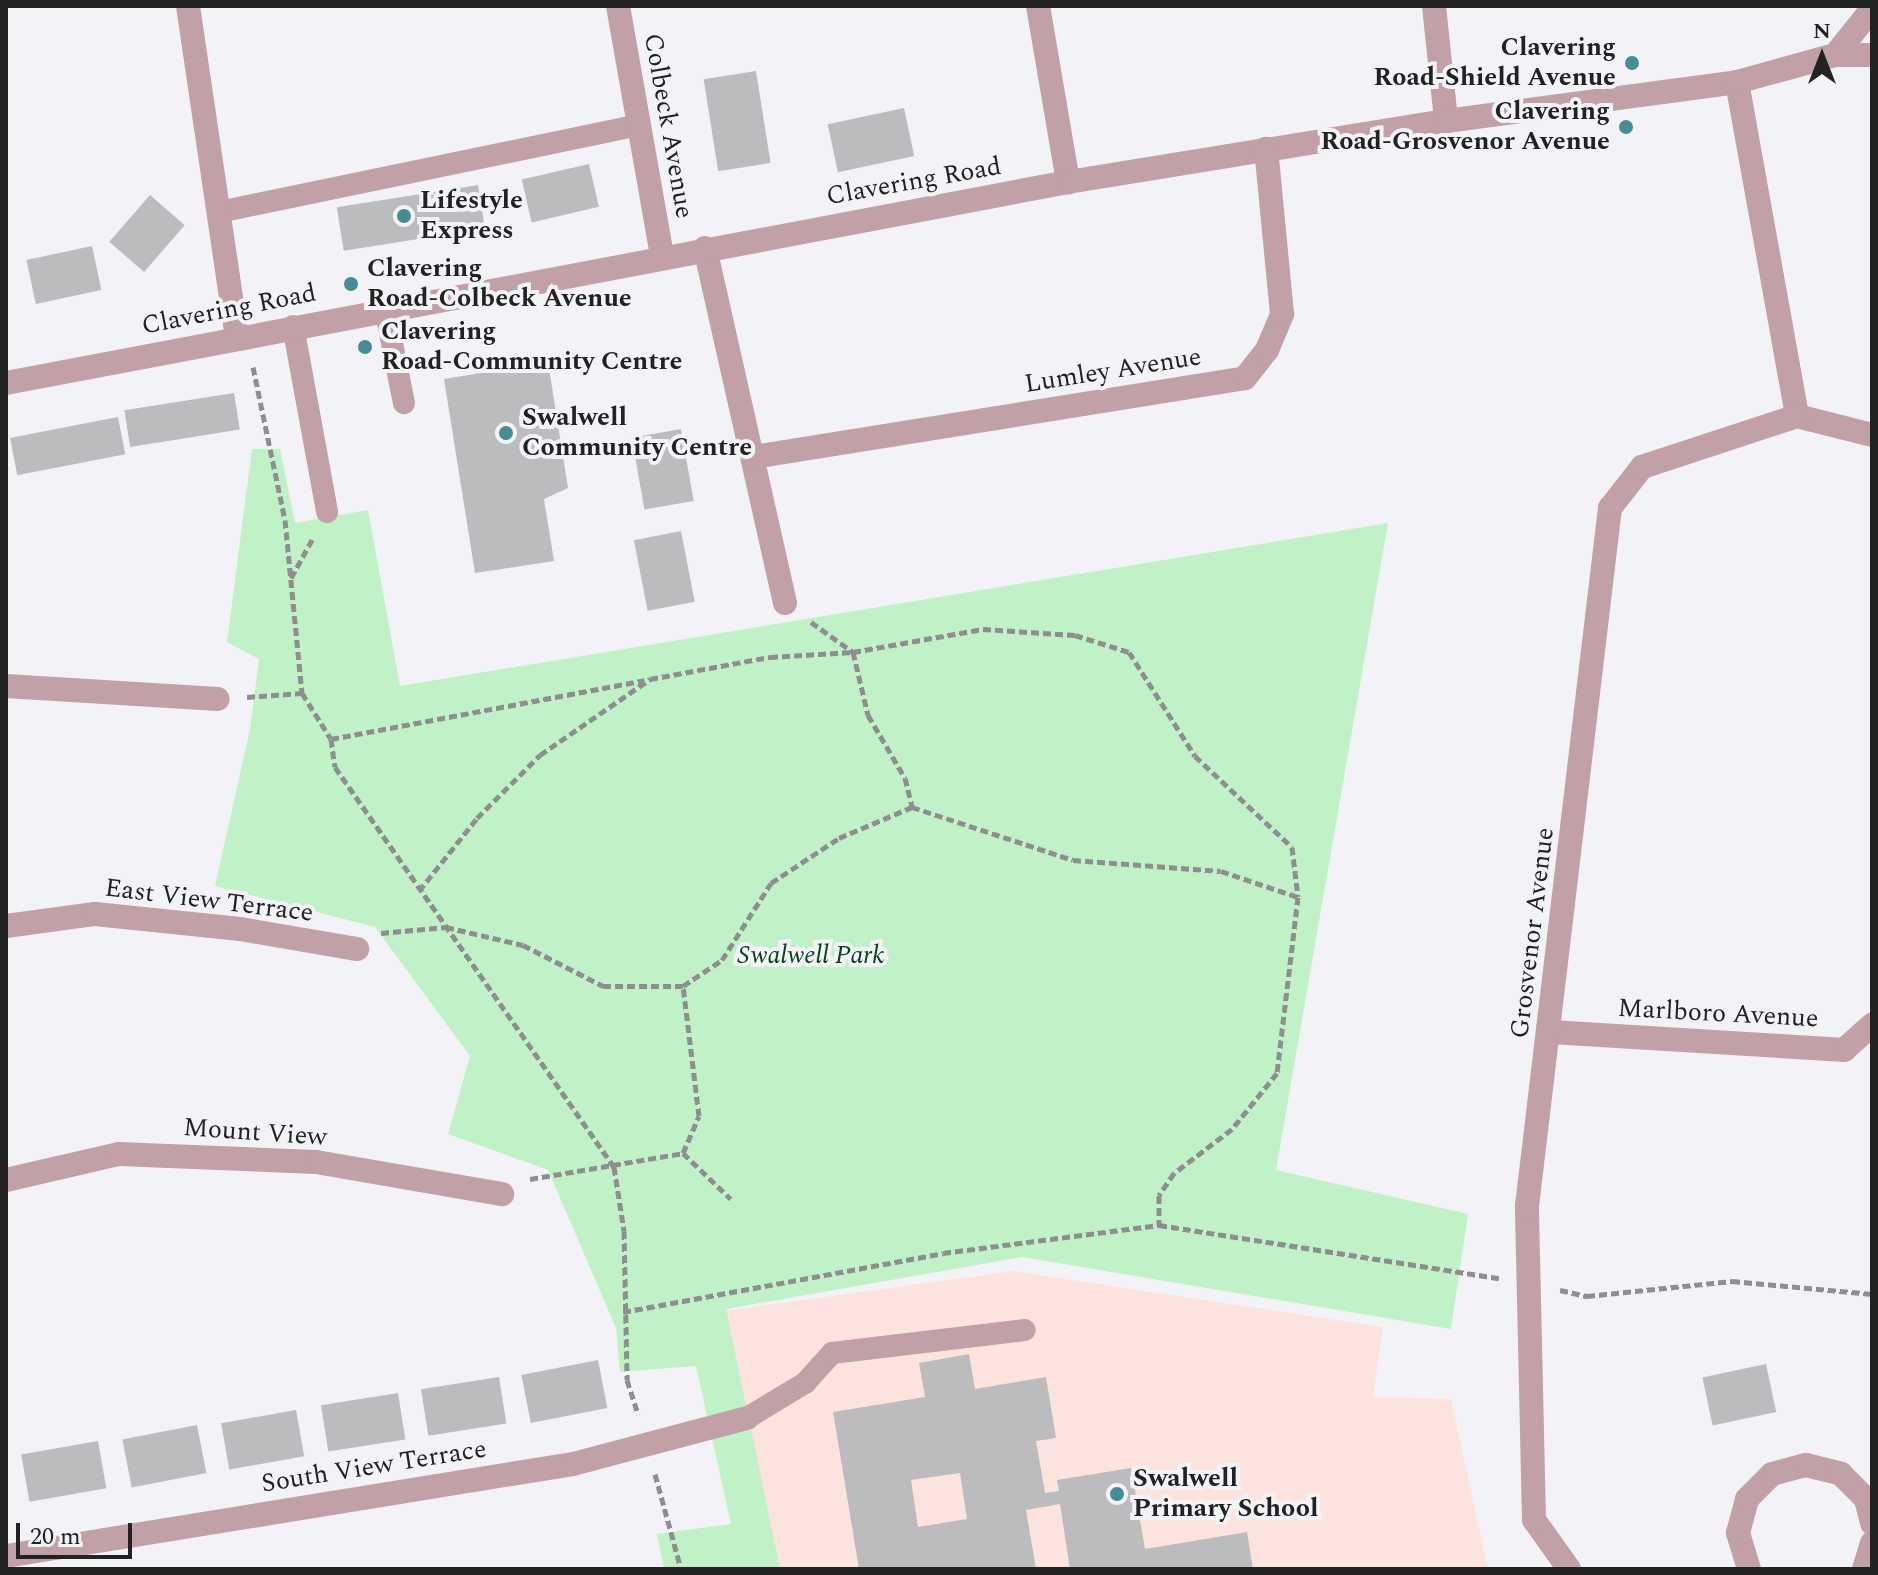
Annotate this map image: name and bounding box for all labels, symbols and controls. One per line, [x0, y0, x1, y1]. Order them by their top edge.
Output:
text: N [1813, 15, 1831, 48]
north arrow [1782, 16, 1862, 96]
street label: Colbeck Avenue [636, 31, 700, 221]
place label: Clavering Road-Shield Avenue [1374, 32, 1616, 94]
marker: Clavering Road-Shield Avenue [1623, 54, 1641, 72]
place label: Clavering Road-Grosvenor Avenue [1320, 96, 1610, 158]
marker: Clavering Road-Grosvenor Avenue [1617, 118, 1635, 136]
street label: Clavering Road [824, 151, 1004, 213]
place label: Lifestyle Express [420, 185, 523, 246]
marker: Lifestyle Express [395, 207, 413, 225]
place label: Clavering Road-Colbeck Avenue [367, 253, 632, 314]
marker: Clavering Road-Colbeck Avenue [342, 275, 360, 293]
street label: Clavering Road [139, 278, 319, 342]
place label: Clavering Road-Community Centre [381, 316, 682, 378]
marker: Clavering Road-Community Centre [356, 338, 374, 356]
street label: Lumley Avenue [1022, 342, 1204, 400]
place label: Swalwell Community Centre [522, 402, 752, 464]
marker: Swalwell Community Centre [497, 424, 515, 442]
street label: Grosvenor Avenue [1505, 826, 1561, 1040]
street label: East View Terrace [103, 873, 315, 929]
park label: Swalwell Park [738, 940, 884, 972]
street label: Marlboro Avenue [1617, 993, 1819, 1035]
street label: Mount View [182, 1112, 328, 1154]
street label: South View Terrace [259, 1434, 489, 1500]
place label: Swalwell Primary School [1133, 1463, 1318, 1524]
marker: Swalwell Primary School [1108, 1485, 1126, 1503]
scale bar [20, 1507, 136, 1557]
text: 20 m [30, 1519, 81, 1555]

